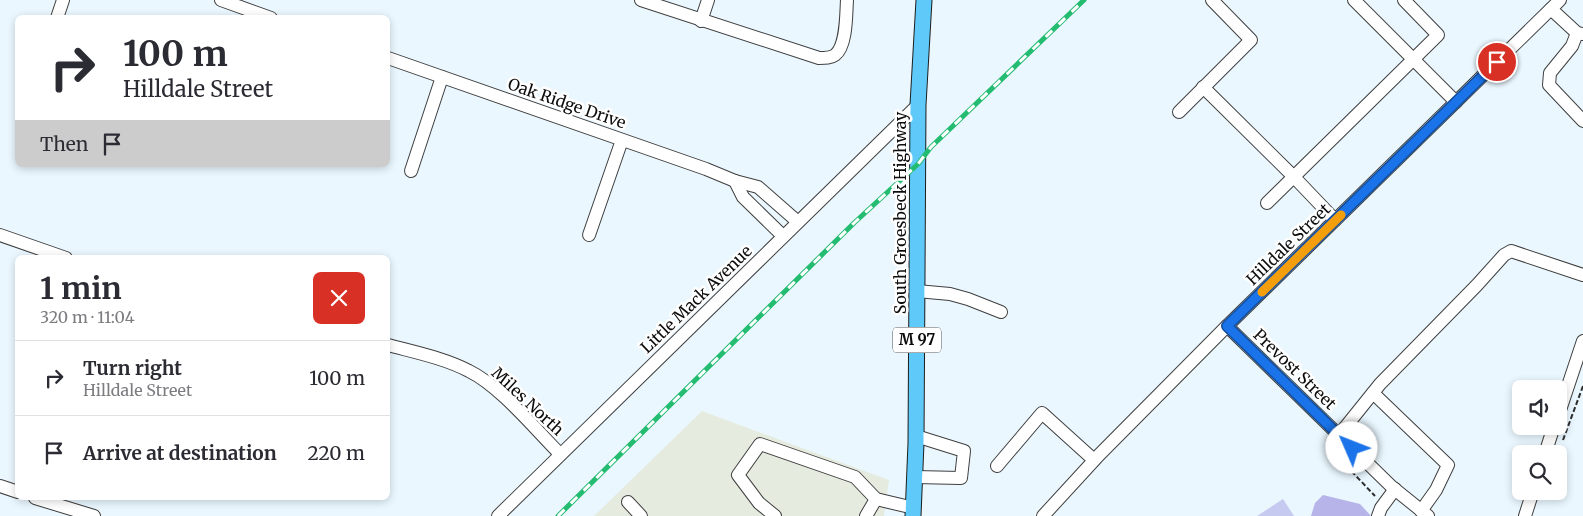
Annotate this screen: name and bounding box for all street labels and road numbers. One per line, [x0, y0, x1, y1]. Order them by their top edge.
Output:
street label: Oak Ridge Drive [505, 73, 629, 133]
street label: South Groesbeck Highway [890, 111, 910, 314]
street label: Hilldale Street [1242, 198, 1335, 289]
street label: Little Mack Avenue [636, 241, 756, 357]
street label: Prevost Street [1249, 324, 1341, 414]
road number: M 97 [893, 328, 941, 352]
street label: Miles North [488, 362, 569, 440]

